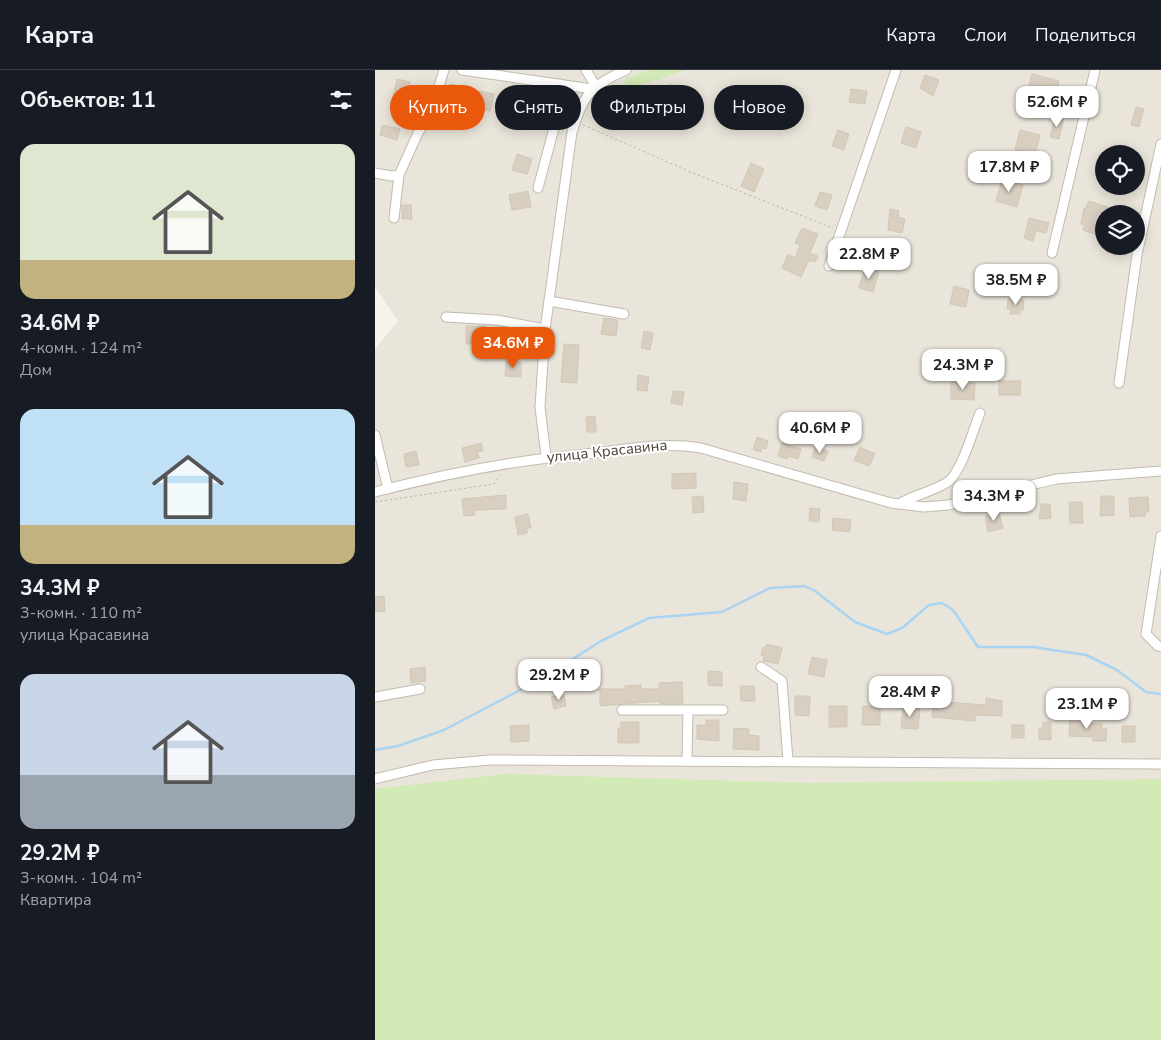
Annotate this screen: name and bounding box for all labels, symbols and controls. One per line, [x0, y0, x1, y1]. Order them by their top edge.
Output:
text: Карта [25, 19, 94, 51]
text: Карта [886, 23, 936, 47]
text: Слои [964, 23, 1007, 47]
text: Поделиться [1035, 23, 1136, 47]
chip: Купить [390, 85, 485, 130]
chip: Снять [495, 85, 581, 130]
chip: Фильтры [591, 85, 704, 130]
chip: Новое [714, 85, 804, 130]
pin: 52.6M ₽ [1011, 85, 1103, 128]
text: Объектов: 11 [20, 86, 156, 114]
icon: filters [327, 86, 355, 114]
text: 52.6M ₽ [1027, 91, 1087, 113]
map controls [1095, 145, 1145, 255]
button: locate [1095, 145, 1145, 195]
pin: 17.8M ₽ [963, 150, 1055, 193]
text: 17.8M ₽ [979, 156, 1039, 178]
icon: home [143, 177, 233, 267]
button: layers [1095, 205, 1145, 255]
pin: 22.8M ₽ [823, 238, 915, 280]
text: 22.8M ₽ [839, 243, 899, 265]
pin: 38.5M ₽ [970, 264, 1062, 306]
text: 38.5M ₽ [986, 269, 1046, 291]
text: 34.6M ₽ [20, 309, 100, 337]
pin: 34.6M ₽ [467, 326, 559, 369]
text: 34.6M ₽ [483, 332, 543, 354]
text: 4-комн. · 124 m² [20, 337, 142, 359]
pin: 24.3M ₽ [917, 348, 1009, 391]
text: 24.3M ₽ [933, 354, 993, 376]
text: Дом [20, 359, 52, 381]
pin: 40.6M ₽ [774, 412, 866, 454]
text: 40.6M ₽ [790, 417, 850, 439]
street label: улица Красавина [546, 435, 668, 467]
icon: home [143, 442, 233, 532]
pin: 34.3M ₽ [948, 480, 1040, 522]
text: 34.3M ₽ [964, 485, 1024, 507]
text: 34.3M ₽ [20, 574, 100, 602]
text: 3-комн. · 110 m² [20, 602, 142, 624]
text: улица Красавина [20, 624, 149, 646]
pin: 29.2M ₽ [513, 658, 605, 701]
text: 29.2M ₽ [529, 664, 589, 686]
pin: 28.4M ₽ [864, 676, 956, 718]
text: 28.4M ₽ [880, 681, 940, 703]
pin: 23.1M ₽ [1041, 688, 1133, 730]
text: 23.1M ₽ [1057, 693, 1117, 715]
icon: home [143, 707, 233, 797]
text: 29.2M ₽ [20, 839, 100, 867]
text: 3-комн. · 104 m² [20, 867, 142, 889]
text: Квартира [20, 889, 92, 911]

